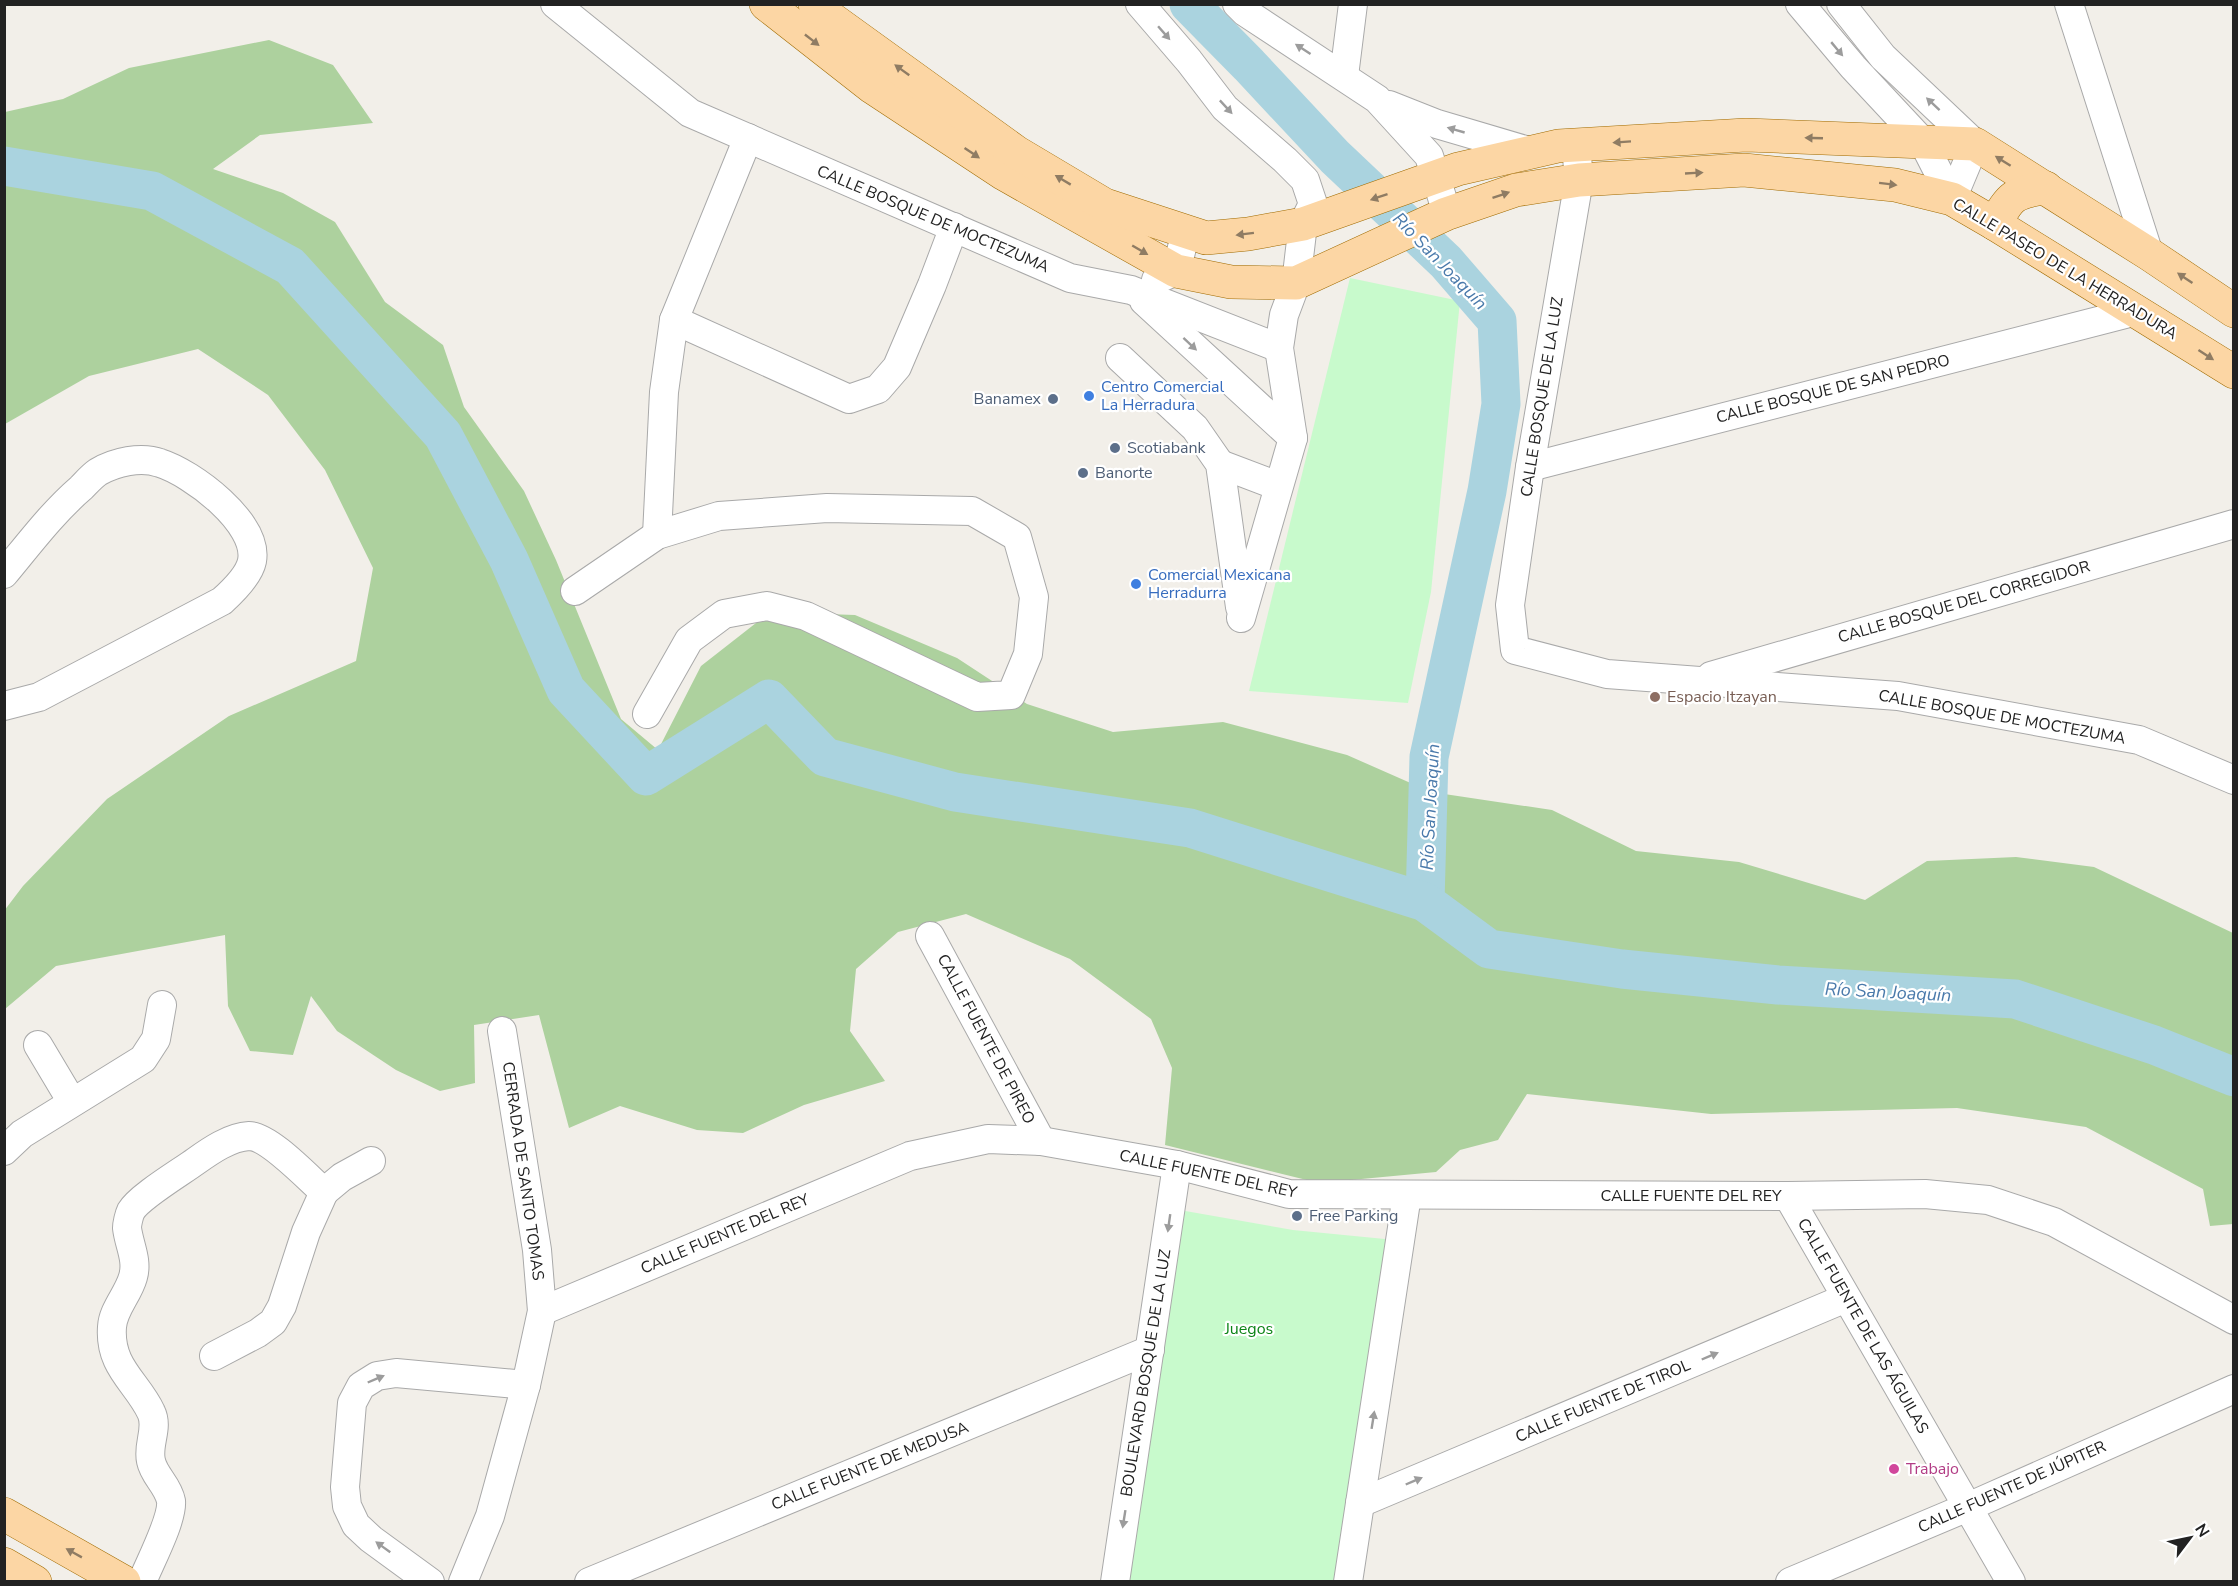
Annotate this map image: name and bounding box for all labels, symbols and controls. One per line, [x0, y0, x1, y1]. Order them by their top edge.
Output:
one-way arrow [1158, 25, 1171, 41]
one-way arrow [805, 34, 820, 46]
one-way arrow [1831, 41, 1844, 57]
one-way arrow [1294, 44, 1311, 55]
one-way arrow [894, 64, 910, 76]
one-way arrow [1926, 97, 1940, 111]
one-way arrow [1219, 99, 1232, 114]
one-way arrow [1447, 125, 1465, 134]
one-way arrow [1804, 133, 1823, 142]
one-way arrow [1612, 138, 1631, 147]
one-way arrow [963, 147, 980, 158]
one-way arrow [1995, 156, 2012, 167]
street label: CALLE BOSQUE DE MOCTEZUMA [813, 160, 1053, 278]
one-way arrow [1685, 168, 1704, 178]
one-way arrow [1055, 174, 1071, 185]
one-way arrow [1879, 180, 1898, 189]
one-way arrow [1492, 190, 1510, 199]
one-way arrow [1370, 193, 1388, 203]
street label: CALLE PASEO DE LA HERRADURA [1949, 193, 2182, 345]
water label: Río San Joaquín [1387, 207, 1493, 315]
one-way arrow [1236, 229, 1255, 239]
one-way arrow [1132, 245, 1149, 255]
one-way arrow [2177, 273, 2193, 284]
street label: CALLE BOSQUE DE LA LUZ [1515, 295, 1569, 499]
one-way arrow [1182, 337, 1197, 350]
street label: CALLE BOSQUE DE SAN PEDRO [1714, 349, 1952, 429]
one-way arrow [2198, 349, 2214, 360]
place label: Centro Comercial La Herradura [1101, 376, 1225, 416]
place label: Banamex [974, 388, 1042, 410]
marker: Centro Comercial La Herradura [1082, 389, 1096, 403]
marker: Banamex [1046, 392, 1060, 406]
place label: Scotiabank [1127, 437, 1207, 459]
marker: Scotiabank [1108, 441, 1122, 455]
place label: Banorte [1095, 462, 1152, 484]
marker: Banorte [1076, 466, 1090, 480]
street label: CALLE BOSQUE DEL CORREGIDOR [1835, 555, 2093, 649]
place label: Comercial Mexicana Herradurra [1148, 564, 1291, 604]
marker: Comercial Mexicana Herradurra [1129, 577, 1143, 591]
street label: CALLE BOSQUE DE MOCTEZUMA [1877, 684, 2128, 750]
place label: Espacio Itzayan [1667, 686, 1777, 708]
marker: Espacio Itzayan [1648, 690, 1662, 704]
water label: Río San Joaquín [1415, 743, 1445, 871]
street label: CALLE FUENTE DE PIREO [932, 950, 1040, 1128]
water label: Río San Joaquín [1824, 977, 1952, 1007]
street label: CERRADA DE SANTO TOMAS [497, 1060, 549, 1282]
street label: CALLE FUENTE DEL REY [1117, 1144, 1299, 1204]
street label: CALLE FUENTE DEL REY [1600, 1185, 1782, 1207]
street label: CALLE FUENTE DEL REY [637, 1188, 813, 1280]
place label: Free Parking [1309, 1205, 1399, 1227]
marker: Free Parking [1290, 1209, 1304, 1223]
one-way arrow [1164, 1213, 1173, 1232]
street label: CALLE FUENTE DE LAS ÁGUILAS [1792, 1214, 1934, 1438]
street label: BOULEVARD BOSQUE DE LA LUZ [1116, 1247, 1177, 1498]
park label: Juegos [1224, 1318, 1273, 1340]
one-way arrow [1701, 1350, 1719, 1360]
street label: CALLE FUENTE DE TIROL [1512, 1354, 1694, 1448]
one-way arrow [368, 1374, 386, 1384]
one-way arrow [1368, 1410, 1377, 1429]
street label: CALLE FUENTE DE MEDUSA [768, 1416, 972, 1516]
street label: CALLE FUENTE DE JÚPITER [1915, 1435, 2110, 1538]
place label: Trabajo [1906, 1458, 1959, 1480]
marker: Trabajo [1887, 1462, 1901, 1476]
one-way arrow [1406, 1476, 1423, 1485]
north arrow [2160, 1508, 2220, 1568]
one-way arrow [1120, 1510, 1129, 1529]
text: N [2189, 1520, 2214, 1541]
one-way arrow [375, 1541, 391, 1553]
one-way arrow [65, 1548, 82, 1558]

